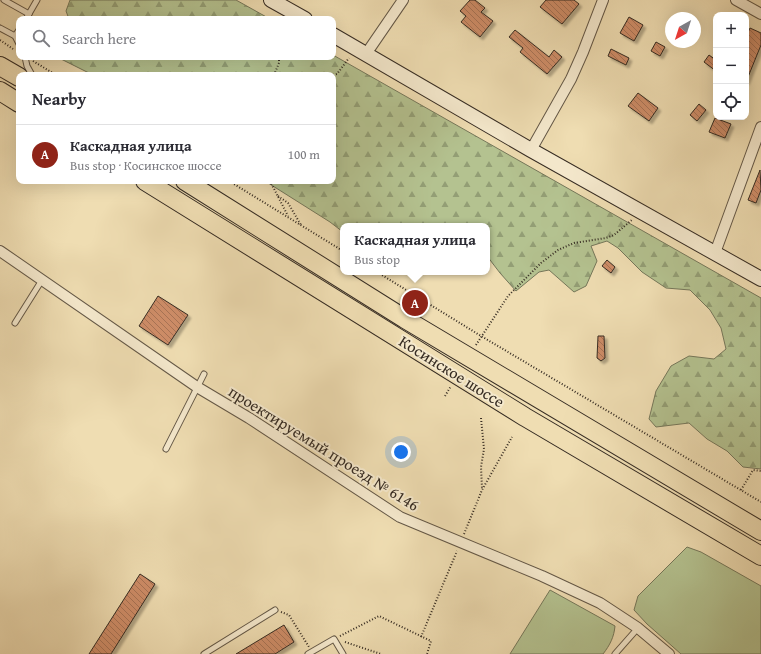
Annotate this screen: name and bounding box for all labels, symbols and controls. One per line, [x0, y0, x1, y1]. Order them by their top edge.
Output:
north arrow [665, 12, 701, 48]
map controls [713, 12, 749, 120]
button: + [713, 12, 749, 48]
search box [16, 16, 336, 60]
icon: search [30, 27, 52, 49]
text: Search here [62, 28, 136, 49]
button: − [713, 48, 749, 84]
button: locate [713, 84, 749, 120]
text: Nearby [32, 86, 86, 111]
text: Каскадная улица [70, 135, 192, 156]
text: A [41, 145, 49, 164]
text: 100 m [288, 145, 320, 164]
text: Bus stop · Косинское шоссе [70, 156, 222, 175]
popup [340, 223, 490, 275]
text: Каскадная улица [354, 229, 476, 250]
text: Bus stop [354, 250, 400, 269]
pin: A [402, 288, 428, 318]
street label: Косинское шоссе [395, 329, 509, 413]
street label: проектируемый проезд № 6146 [224, 379, 424, 517]
your location [391, 442, 411, 462]

